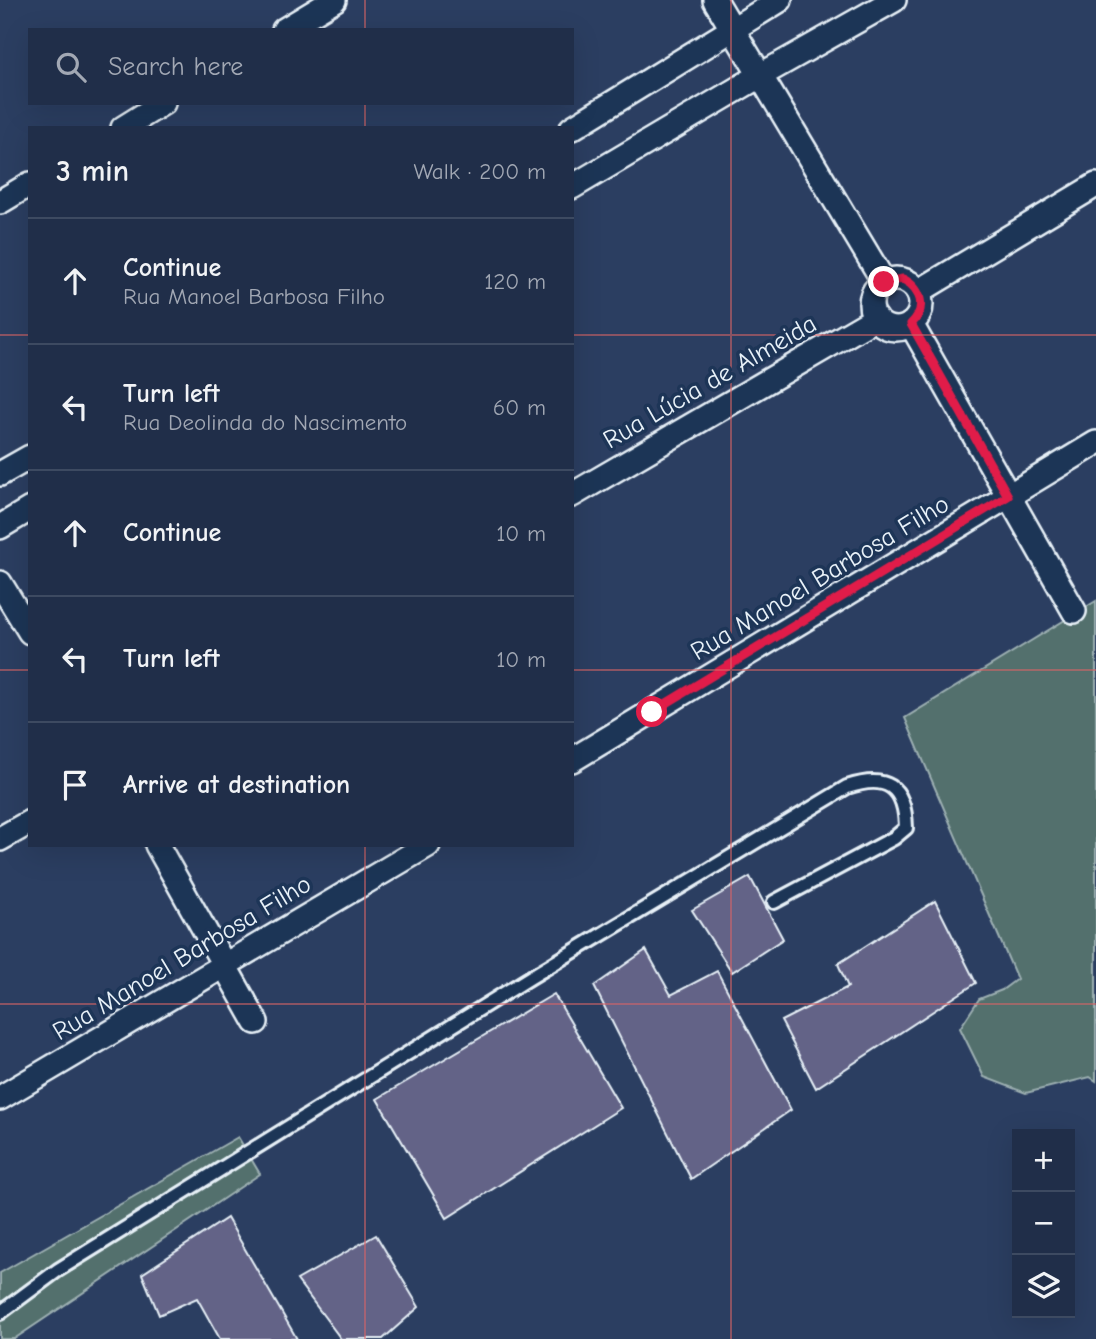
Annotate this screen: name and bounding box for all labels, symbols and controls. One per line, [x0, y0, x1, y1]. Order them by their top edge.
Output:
search box [28, 28, 574, 105]
icon: search [52, 48, 90, 86]
text: Search here [108, 52, 243, 82]
text: 3 min [56, 154, 129, 189]
text: Walk · 200 m [413, 158, 546, 185]
text: Continue [123, 253, 221, 283]
icon: ahead [56, 262, 94, 300]
route end [868, 266, 899, 297]
text: 120 m [484, 268, 546, 295]
text: Rua Manoel Barbosa Filho [123, 283, 385, 310]
street label: Rua Lúcia de Almeida [598, 309, 822, 455]
text: Turn left [123, 379, 220, 409]
icon: left [56, 388, 94, 426]
text: 60 m [493, 394, 546, 421]
text: Rua Deolinda do Nascimento [123, 409, 407, 436]
street label: Rua Manoel Barbosa Filho [685, 489, 955, 667]
icon: ahead [56, 514, 94, 552]
text: Continue [123, 518, 221, 548]
text: 10 m [496, 520, 546, 547]
icon: left [56, 640, 94, 678]
text: Turn left [123, 644, 220, 674]
text: 10 m [496, 646, 546, 673]
route start [636, 696, 667, 727]
icon: arrive [56, 766, 94, 804]
text: Arrive at destination [123, 770, 350, 800]
street label: Rua Manoel Barbosa Filho [47, 869, 317, 1047]
map controls [1012, 1129, 1075, 1318]
button: + [1012, 1129, 1075, 1192]
button: − [1012, 1192, 1075, 1255]
button: layers [1012, 1255, 1075, 1318]

